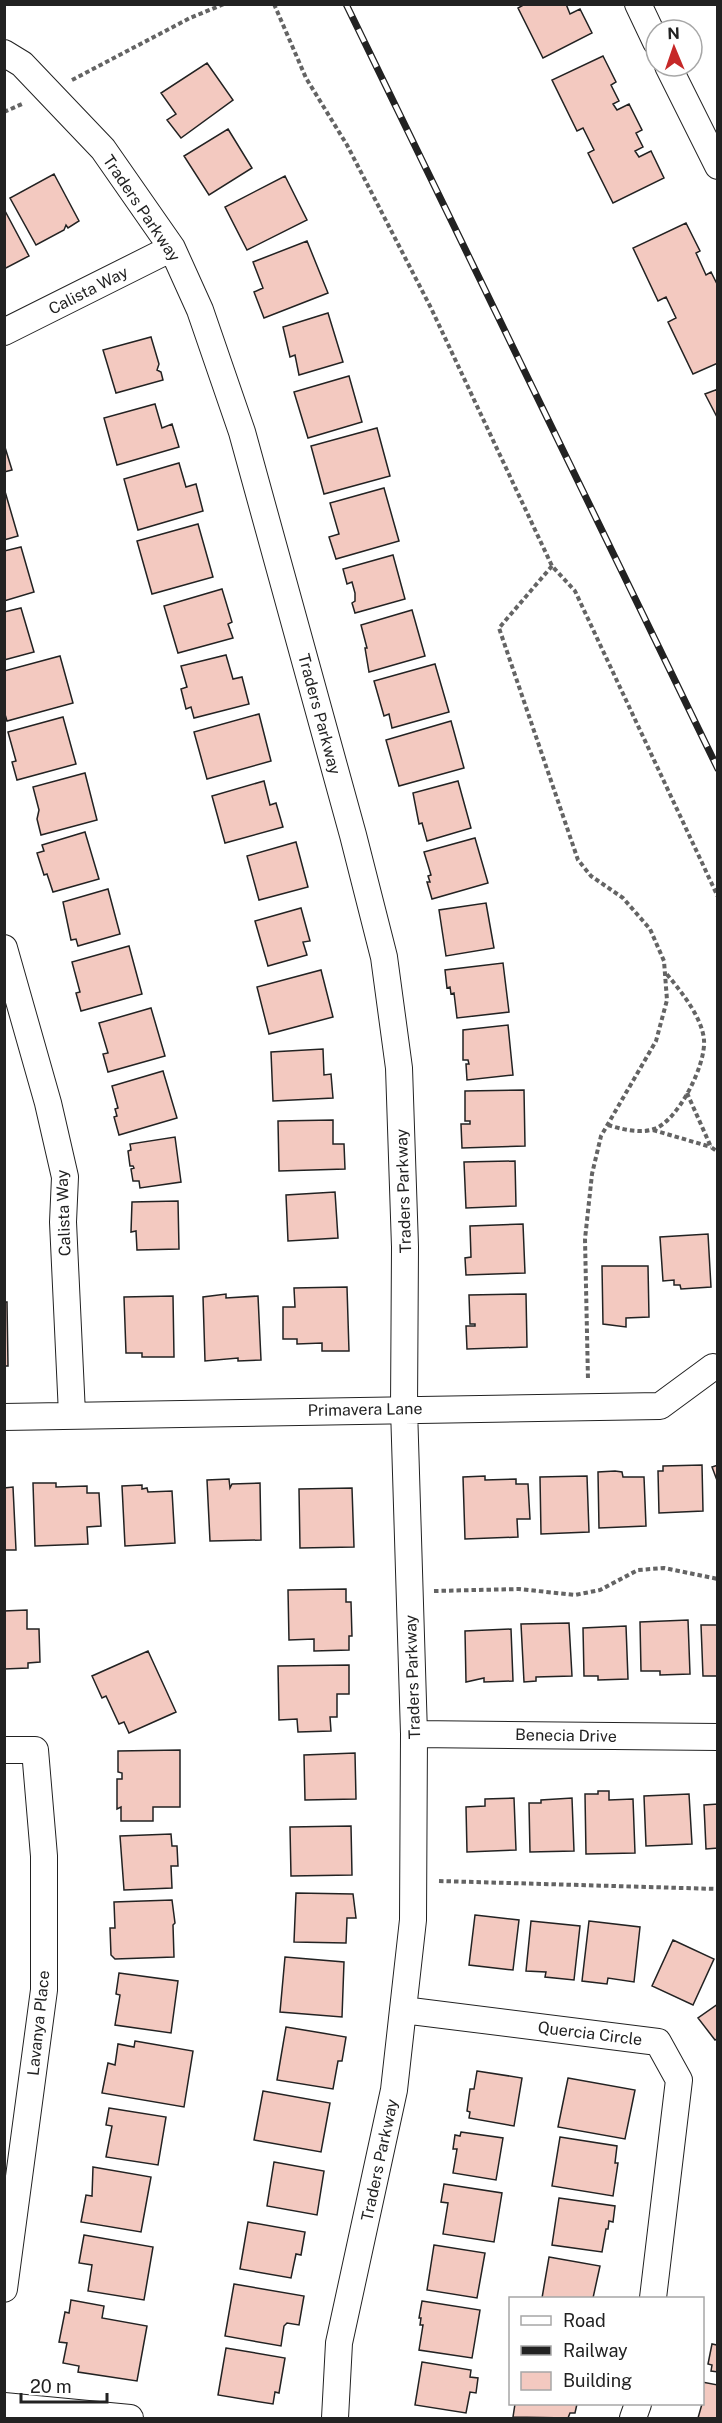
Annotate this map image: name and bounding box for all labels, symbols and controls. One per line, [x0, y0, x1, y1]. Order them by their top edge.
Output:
north arrow [644, 18, 704, 78]
text: N [667, 24, 680, 43]
street label: Traders Parkway [99, 151, 184, 265]
street label: Calista Way [45, 262, 132, 319]
street label: Traders Parkway [294, 652, 345, 777]
street label: Traders Parkway [392, 1128, 415, 1253]
street label: Calista Way [52, 1169, 75, 1257]
street label: Primavera Lane [308, 1399, 423, 1420]
street label: Traders Parkway [401, 1614, 424, 1739]
street label: Benecia Drive [515, 1725, 617, 1746]
street label: Lavanya Place [24, 1969, 53, 2077]
street label: Quercia Circle [537, 2018, 643, 2049]
street label: Traders Parkway [357, 2097, 402, 2223]
legend [509, 2297, 704, 2405]
text: Road [563, 2310, 606, 2331]
text: Railway [563, 2340, 628, 2361]
scale bar [21, 2366, 106, 2404]
text: Building [563, 2370, 632, 2391]
text: 20 m [30, 2376, 72, 2397]

